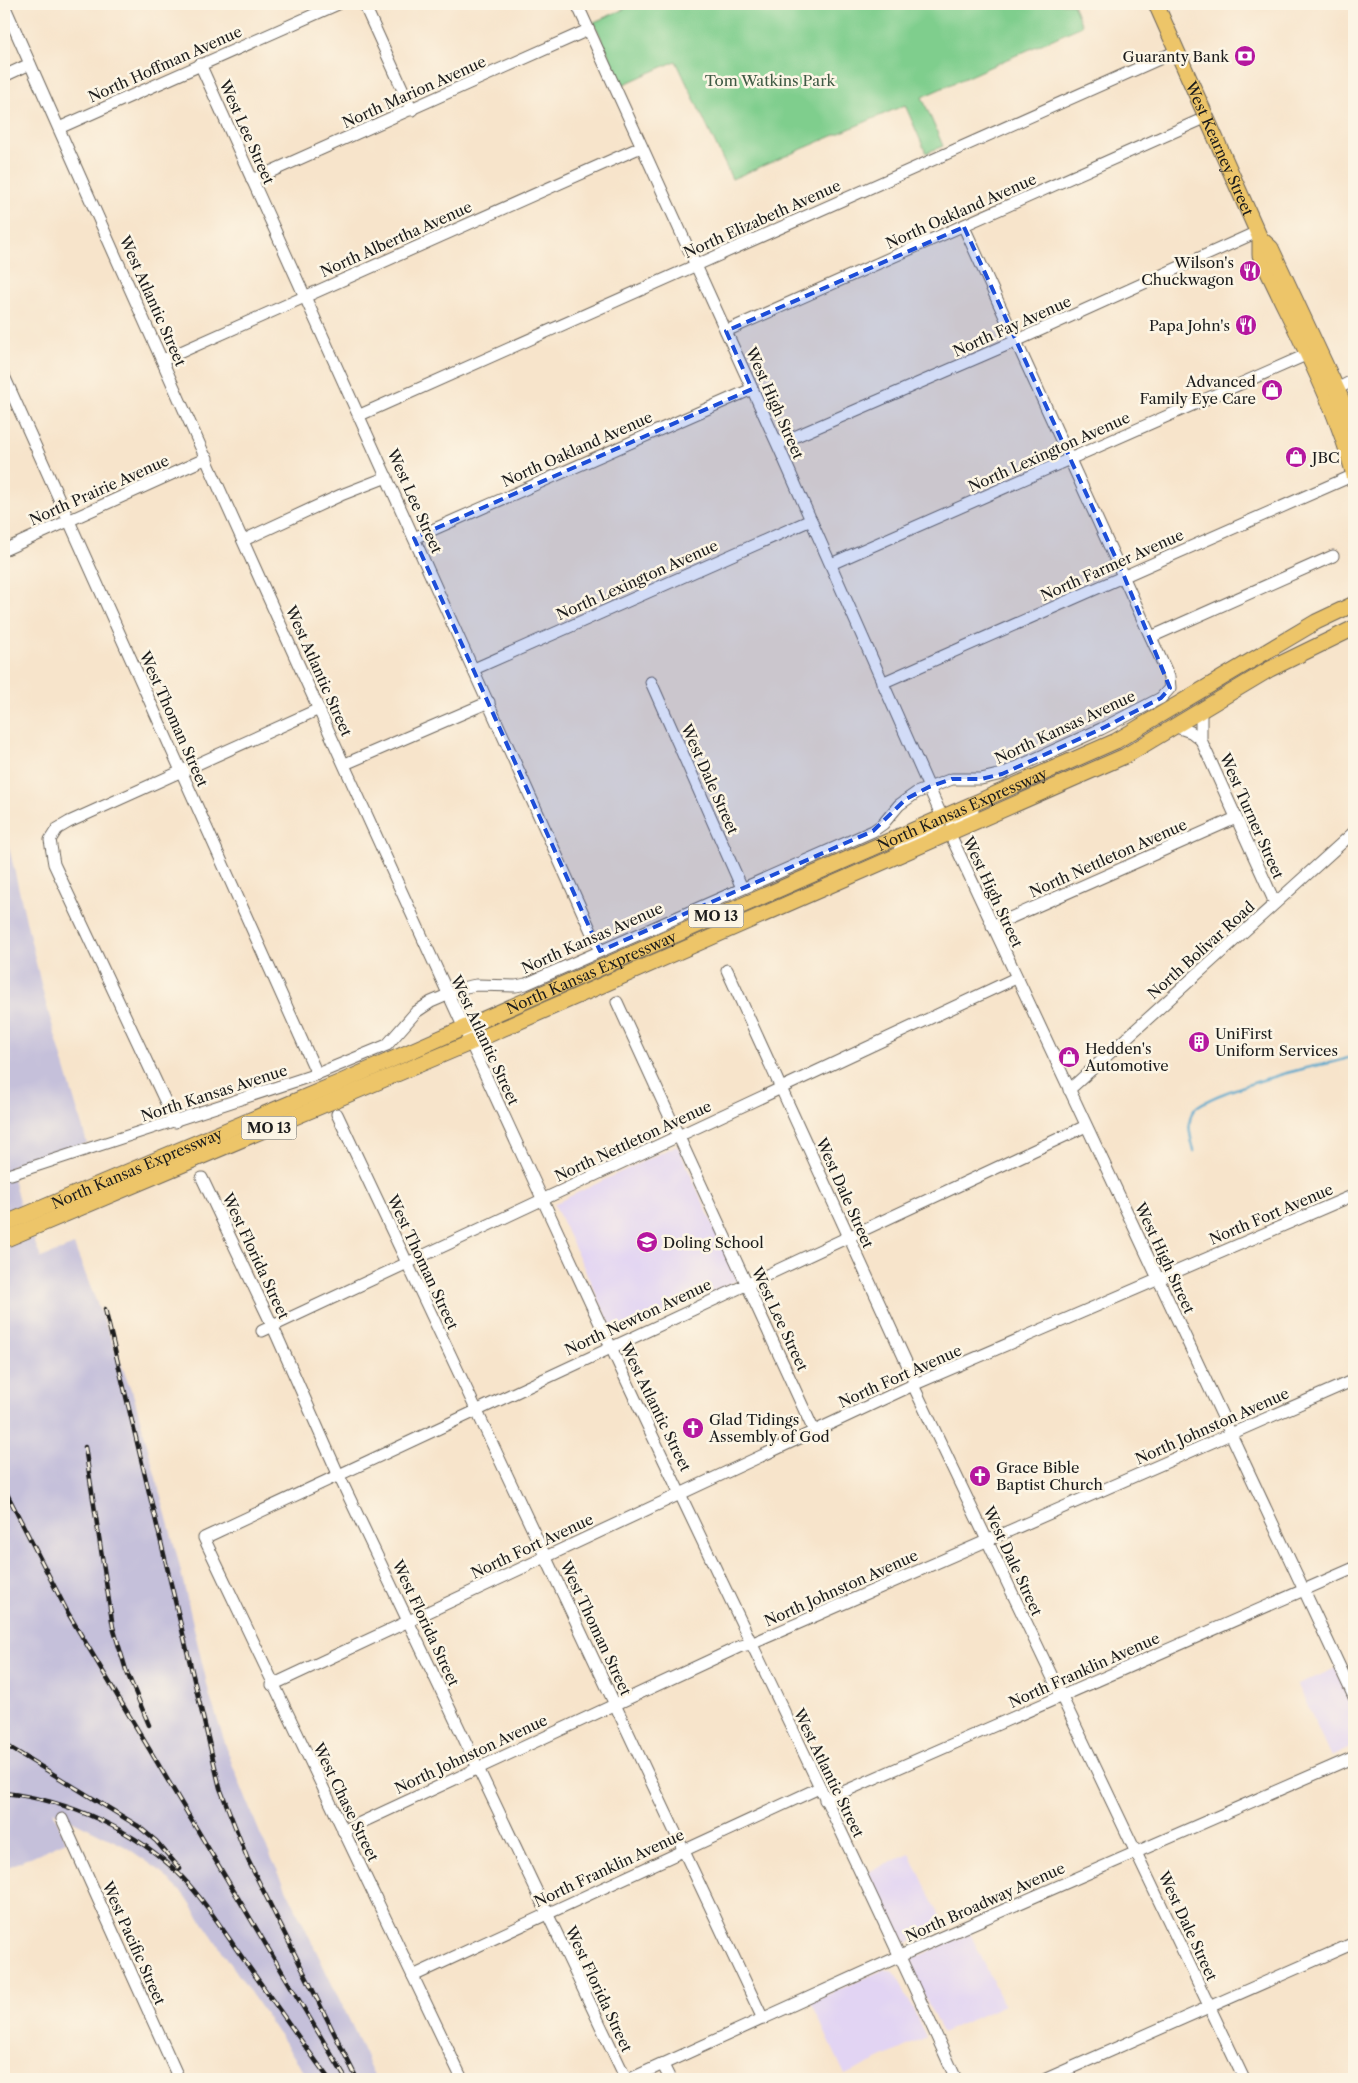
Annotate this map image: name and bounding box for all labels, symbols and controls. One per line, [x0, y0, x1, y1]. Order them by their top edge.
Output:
street label: North Hoffman Avenue [85, 22, 245, 106]
bank icon: Guaranty Bank [1233, 44, 1257, 68]
place label: Guaranty Bank [1123, 47, 1230, 66]
street label: North Marion Avenue [339, 52, 489, 132]
park label: Tom Watkins Park [705, 71, 837, 90]
street label: West Lee Street [215, 76, 279, 188]
street label: West Kearney Street [1182, 77, 1259, 219]
street label: North Oakland Avenue [883, 169, 1039, 253]
street label: North Elizabeth Avenue [680, 176, 844, 262]
street label: North Albertha Avenue [317, 197, 475, 281]
street label: West Atlantic Street [115, 232, 191, 370]
place label: Wilson's Chuckwagon [1141, 253, 1235, 289]
restaurant icon: Wilson's Chuckwagon [1238, 259, 1262, 283]
street label: North Fay Avenue [950, 291, 1074, 361]
restaurant icon: Papa John's [1234, 313, 1258, 337]
place label: Papa John's [1149, 316, 1230, 335]
street label: West High Street [741, 343, 808, 463]
place label: Advanced Family Eye Care [1140, 372, 1256, 408]
shop icon: Advanced Family Eye Care [1260, 378, 1284, 402]
street label: North Oakland Avenue [499, 407, 655, 491]
street label: North Lexington Avenue [965, 408, 1133, 496]
street label: West Lee Street [383, 445, 447, 557]
shop icon: JBC [1284, 445, 1308, 469]
place label: JBC [1310, 448, 1340, 467]
street label: North Prairie Avenue [26, 451, 172, 529]
street label: North Farmer Avenue [1037, 525, 1187, 605]
street label: North Lexington Avenue [553, 536, 721, 624]
street label: West Atlantic Street [281, 602, 357, 740]
street label: West Thoman Street [135, 647, 213, 790]
street label: North Kansas Avenue [992, 686, 1138, 768]
street label: West Dale Street [677, 720, 743, 838]
street label: West Turner Street [1215, 749, 1289, 882]
street label: North Kansas Expressway [874, 763, 1050, 855]
street label: North Nettleton Avenue [1026, 815, 1190, 901]
street label: West High Street [958, 832, 1027, 951]
street label: North Bolivar Road [1144, 897, 1258, 1003]
street label: North Kansas Avenue [518, 898, 666, 978]
road number: MO 13 [688, 904, 744, 928]
street label: North Kansas Expressway [503, 926, 680, 1018]
street label: West Atlantic Street [446, 971, 524, 1109]
place label: UniFirst Uniform Services [1215, 1024, 1338, 1060]
building icon: UniFirst Uniform Services [1187, 1030, 1211, 1054]
place label: Hedden's Automotive [1084, 1039, 1169, 1075]
shop icon: Hedden's Automotive [1057, 1045, 1081, 1069]
street label: North Kansas Avenue [138, 1060, 290, 1126]
street label: North Nettleton Avenue [552, 1096, 714, 1186]
road number: MO 13 [242, 1116, 296, 1140]
street label: North Kansas Expressway [48, 1123, 226, 1213]
street label: West Dale Street [812, 1134, 878, 1252]
street label: North Fort Avenue [1206, 1179, 1336, 1249]
street label: West Florida Street [218, 1189, 294, 1323]
street label: West Thoman Street [383, 1191, 463, 1333]
street label: West High Street [1130, 1198, 1199, 1317]
school or university icon: Doling School [635, 1230, 659, 1254]
place label: Doling School [663, 1233, 764, 1252]
street label: West Lee Street [747, 1263, 813, 1375]
street label: North Newton Avenue [562, 1275, 714, 1359]
street label: West Atlantic Street [616, 1339, 696, 1475]
street label: North Fort Avenue [835, 1340, 965, 1412]
street label: North Johnston Avenue [1132, 1383, 1292, 1469]
place label: Glad Tidings Assembly of God [708, 1410, 830, 1446]
church icon: Glad Tidings Assembly of God [681, 1416, 705, 1440]
place label: Grace Bible Baptist Church [996, 1458, 1103, 1494]
church icon: Grace Bible Baptist Church [968, 1464, 992, 1488]
street label: West Dale Street [979, 1502, 1047, 1619]
street label: North Fort Avenue [468, 1509, 596, 1583]
street label: North Johnston Avenue [761, 1545, 921, 1631]
street label: West Florida Street [388, 1556, 464, 1690]
street label: West Thoman Street [556, 1557, 636, 1699]
street label: North Franklin Avenue [1006, 1628, 1162, 1712]
street label: West Atlantic Street [789, 1705, 869, 1841]
street label: North Johnston Avenue [392, 1710, 550, 1798]
street label: West Chase Street [309, 1739, 383, 1865]
street label: North Franklin Avenue [531, 1825, 687, 1911]
street label: North Broadway Avenue [902, 1858, 1068, 1946]
street label: West Dale Street [1154, 1867, 1222, 1984]
street label: West Pacific Street [98, 1877, 170, 2008]
street label: West Florida Street [561, 1922, 637, 2056]

